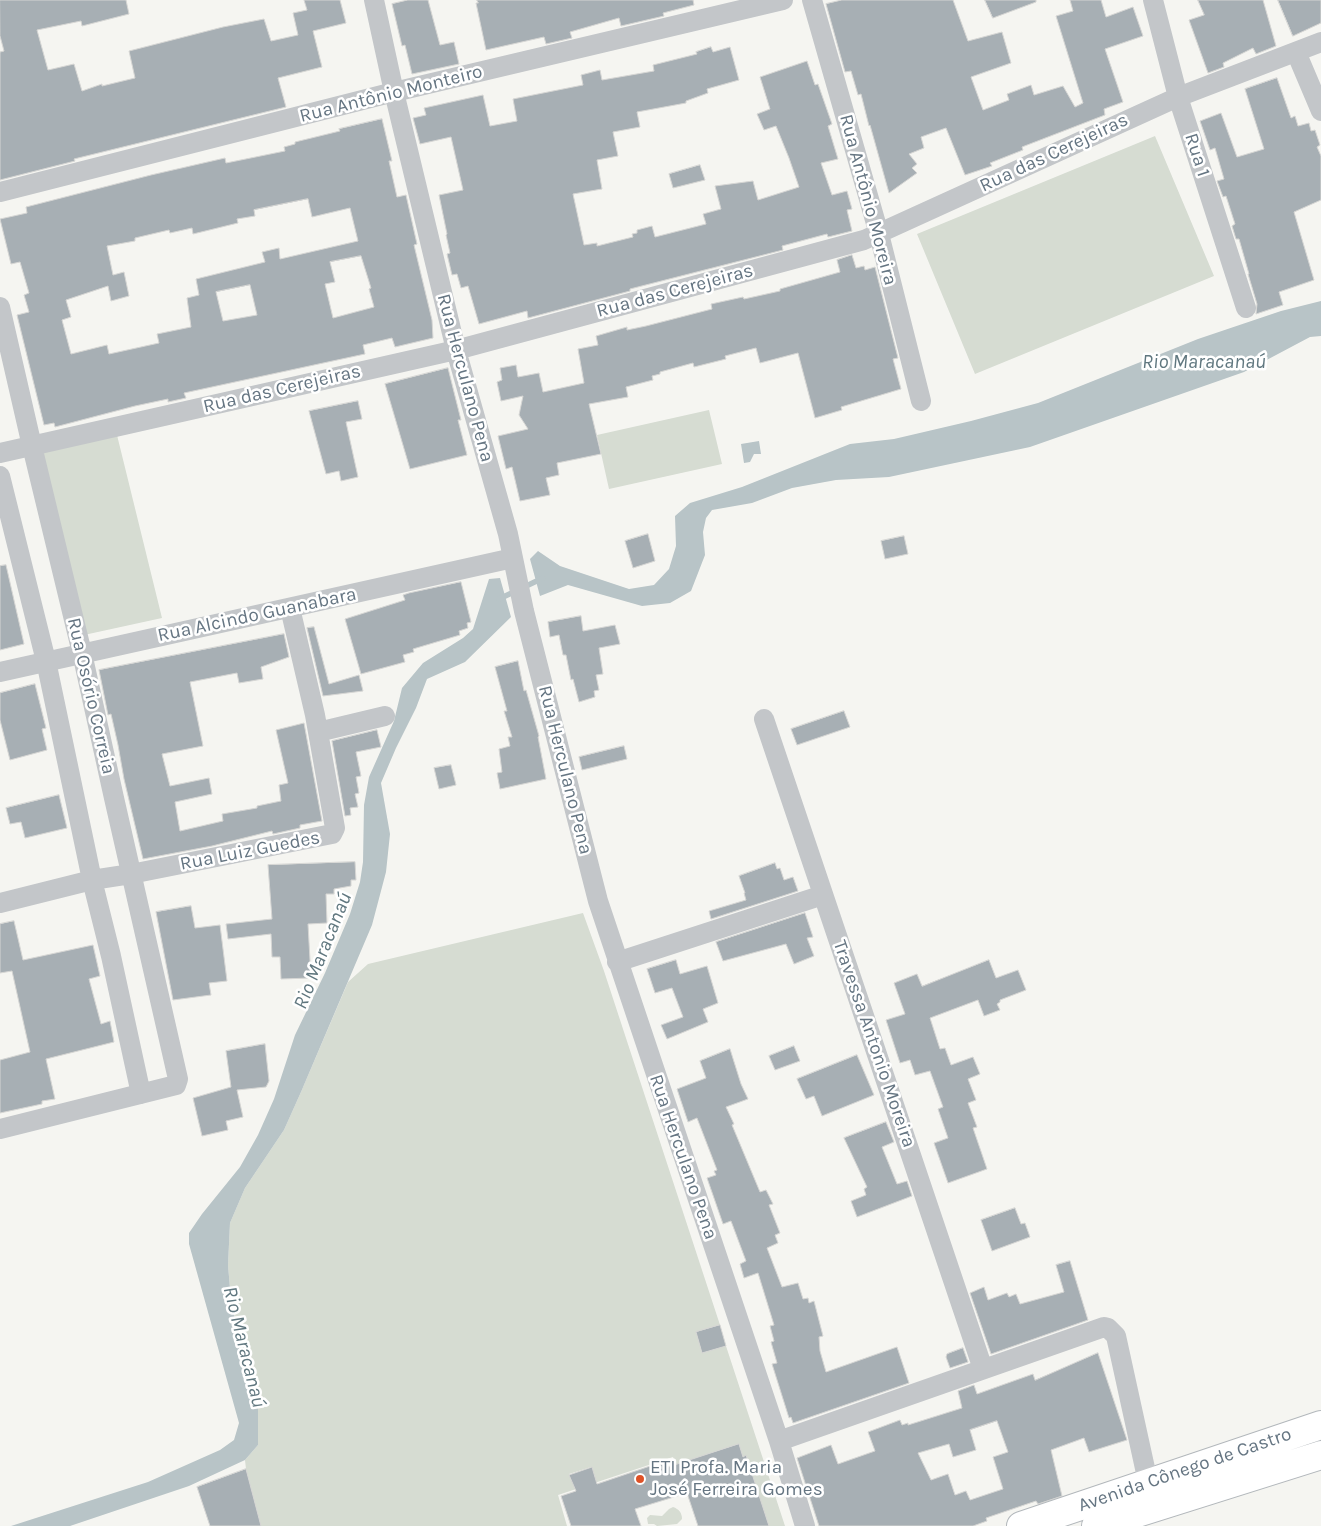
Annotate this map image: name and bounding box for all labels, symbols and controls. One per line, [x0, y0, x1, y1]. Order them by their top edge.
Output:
street label: Rua Antônio Monteiro [297, 60, 485, 128]
street label: Rua das Cerejeiras [976, 109, 1132, 197]
street label: Rua Antônio Moreira [834, 112, 902, 288]
street label: Rua 1 [1179, 130, 1215, 180]
street label: Rua das Cerejeiras [594, 259, 756, 323]
street label: Rua Herculano Pena [432, 291, 498, 465]
water label: Rio Maracanaú [1142, 350, 1266, 374]
street label: Rua das Cerejeiras [201, 360, 363, 418]
street label: Rua Alcindo Guanabara [156, 583, 358, 647]
street label: Rua Osório Correia [62, 616, 120, 776]
street label: Rua Herculano Pena [533, 683, 597, 857]
street label: Rua Luiz Guedes [178, 826, 322, 876]
water label: Rio Maracanaú [289, 889, 357, 1013]
street label: Travessa Antonio Moreira [828, 937, 920, 1151]
street label: Rua Herculano Pena [644, 1071, 722, 1243]
water label: Rio Maracanaú [217, 1284, 271, 1410]
street label: Avenida Cônego de Castro [1075, 1423, 1295, 1517]
place label: ETI Profª. Maria José Ferreira Gomes [650, 1457, 823, 1501]
marker: ETI Profª. Maria José Ferreira Gomes [634, 1473, 646, 1485]

